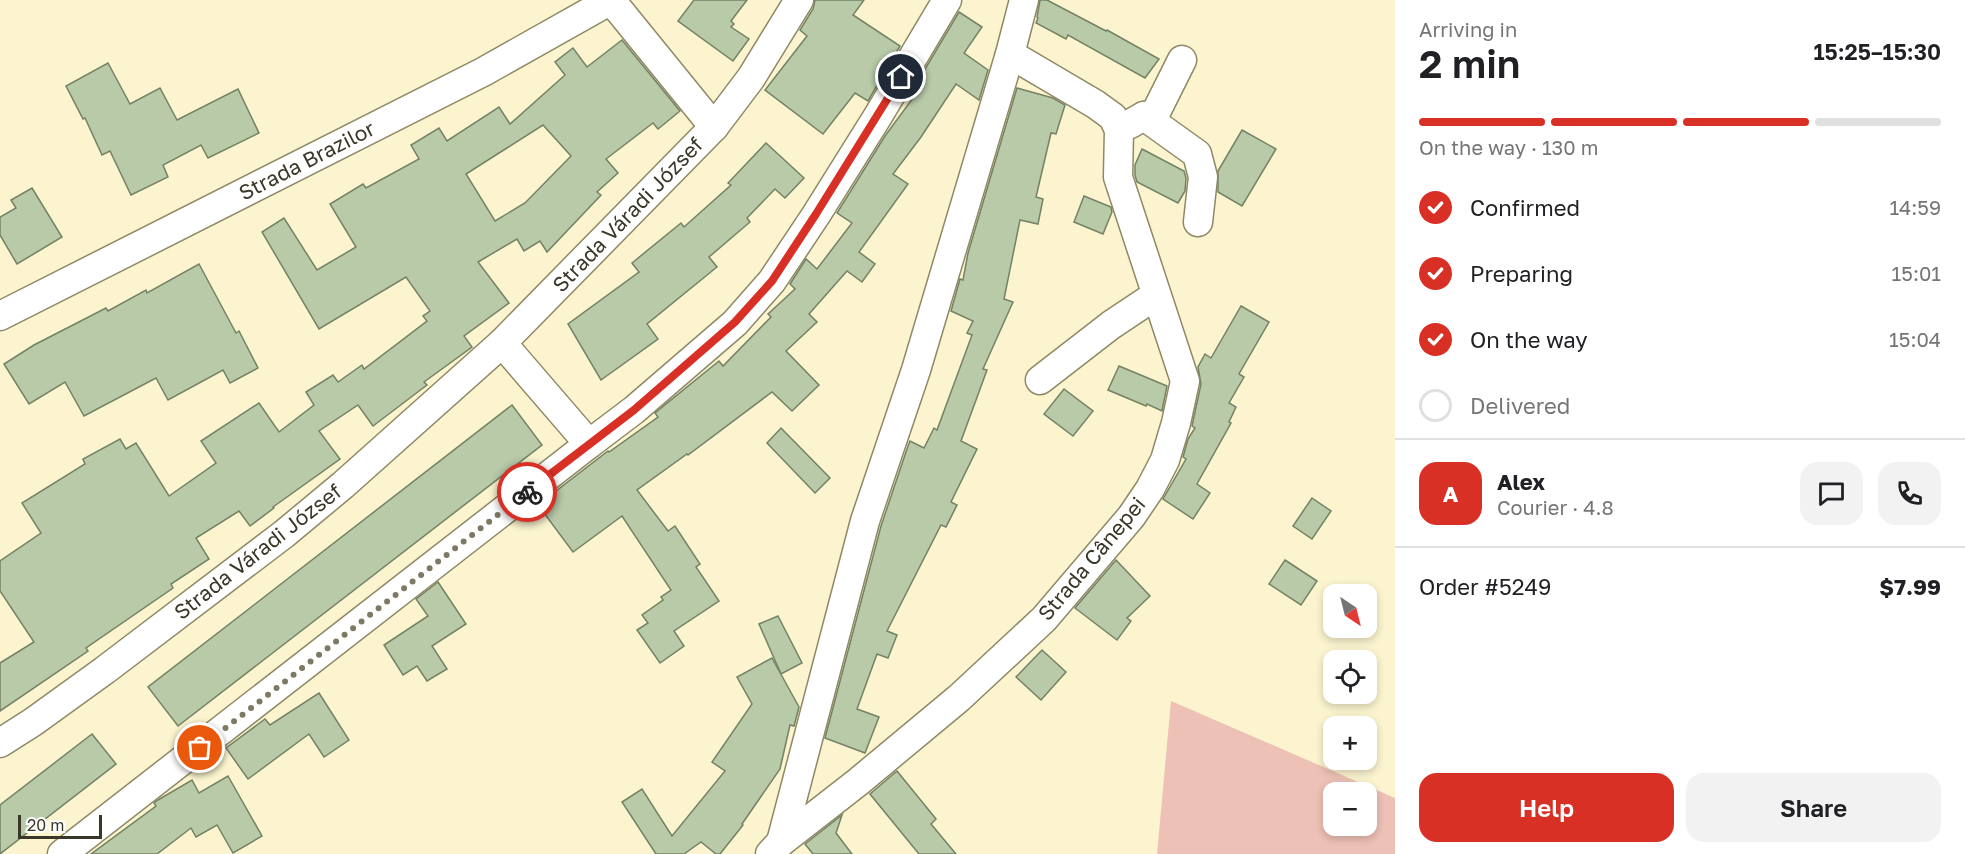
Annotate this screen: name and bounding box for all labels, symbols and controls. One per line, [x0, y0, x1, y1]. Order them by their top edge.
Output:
text: Arriving in [1419, 17, 1517, 41]
text: 15:25–15:30 [1813, 38, 1941, 65]
text: 2 min [1419, 40, 1520, 87]
pin [875, 51, 926, 102]
icon: home [884, 60, 917, 93]
street label: Strada Brazilor [234, 115, 379, 205]
street label: Strada Váradi József [547, 131, 708, 297]
text: On the way · 130 m [1419, 135, 1598, 159]
icon: check [1419, 191, 1452, 224]
text: Confirmed [1470, 194, 1580, 221]
text: 14:59 [1889, 195, 1941, 219]
icon: check [1419, 257, 1452, 290]
text: Preparing [1470, 260, 1573, 287]
text: 15:01 [1892, 261, 1941, 285]
icon: check [1419, 323, 1452, 356]
text: On the way [1470, 326, 1588, 353]
text: 15:04 [1889, 327, 1941, 351]
text: Delivered [1470, 392, 1570, 419]
courier [497, 462, 557, 522]
button: chat [1800, 462, 1863, 525]
button: phone [1878, 462, 1941, 525]
text: Alex [1497, 468, 1545, 495]
icon: bike [511, 476, 544, 509]
street label: Strada Váradi József [168, 478, 347, 625]
text: A [1443, 480, 1458, 507]
street label: Strada Cânepei [1032, 491, 1150, 625]
text: Courier · 4.8 [1497, 495, 1614, 519]
text: Order #5249 [1419, 573, 1551, 600]
text: $7.99 [1879, 573, 1941, 600]
north arrow [1323, 584, 1377, 638]
map controls [1323, 584, 1377, 836]
button: locate [1323, 650, 1377, 704]
button: + [1323, 716, 1377, 770]
pin [174, 722, 225, 773]
icon: bag [183, 731, 216, 764]
button: Help [1419, 773, 1674, 842]
button: Share [1686, 773, 1941, 842]
button: − [1323, 782, 1377, 836]
scale bar [18, 812, 102, 840]
text: 20 m [27, 815, 64, 835]

